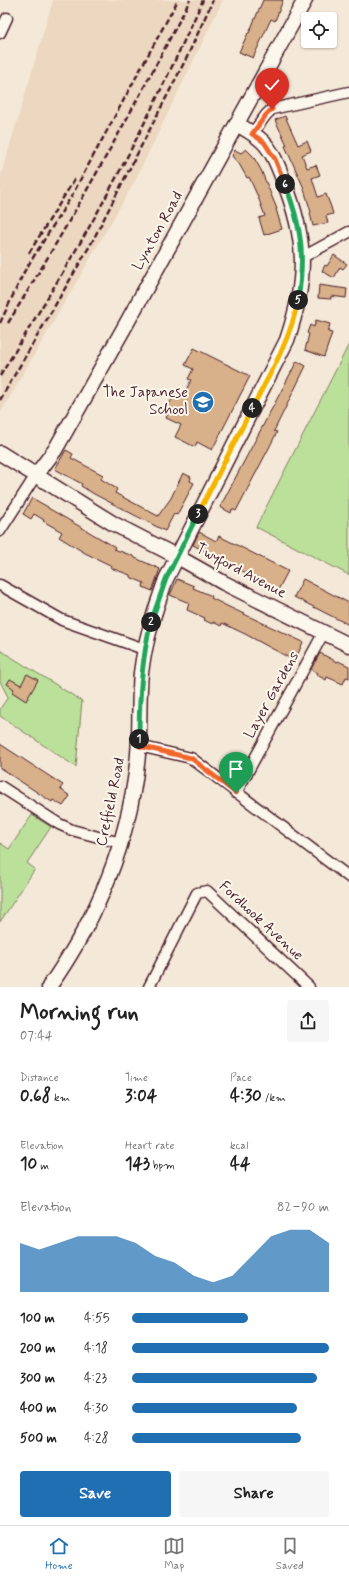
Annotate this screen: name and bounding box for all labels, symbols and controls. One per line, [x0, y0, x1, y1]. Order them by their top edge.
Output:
map controls [301, 12, 337, 48]
button: locate [301, 12, 337, 48]
pin [255, 68, 289, 109]
icon: check [261, 74, 283, 96]
pin: 6 [275, 174, 295, 194]
text: 6 [282, 177, 288, 191]
street label: Lynton Road [128, 188, 188, 274]
pin: 5 [288, 290, 308, 310]
text: 5 [295, 293, 301, 307]
place label: The Japanese School [103, 383, 188, 420]
school or university icon: The Japanese School [190, 389, 216, 415]
pin: 4 [242, 398, 262, 418]
text: 4 [249, 401, 255, 415]
pin: 3 [188, 504, 208, 524]
text: 3 [196, 507, 200, 521]
street label: Twyford Avenue [191, 539, 290, 605]
pin: 2 [141, 612, 161, 632]
text: 2 [148, 615, 154, 629]
street label: Layer Gardens [240, 648, 304, 742]
pin: 1 [129, 729, 149, 749]
text: 1 [137, 732, 141, 746]
pin [219, 752, 253, 793]
street label: Creffield Road [92, 756, 130, 848]
icon: arrive [225, 758, 247, 780]
street label: Fordhook Avenue [215, 877, 308, 965]
text: Morning run [20, 999, 139, 1027]
button: share [287, 1000, 329, 1042]
text: 07:44 [20, 1028, 53, 1045]
text: Distance [20, 1071, 59, 1085]
text: Time [125, 1071, 148, 1085]
text: Pace [230, 1071, 252, 1085]
text: 0.68 [20, 1085, 51, 1107]
text: 3:04 [125, 1085, 157, 1107]
text: 4:30 [230, 1085, 262, 1107]
text: km [51, 1091, 70, 1105]
text: /km [262, 1091, 286, 1105]
text: Elevation [20, 1139, 63, 1153]
text: Heart rate [125, 1139, 174, 1153]
text: kcal [230, 1139, 248, 1153]
text: 10 [20, 1153, 37, 1175]
text: 143 [125, 1153, 150, 1175]
text: 44 [230, 1153, 250, 1175]
text: m [37, 1159, 49, 1173]
text: bpm [150, 1159, 175, 1173]
text: Elevation [20, 1199, 71, 1216]
text: 82–90 m [277, 1199, 329, 1216]
text: 100 m [20, 1310, 55, 1327]
text: 4:55 [84, 1310, 110, 1327]
text: 200 m [20, 1340, 55, 1357]
text: 4:18 [84, 1340, 108, 1357]
text: 300 m [20, 1370, 55, 1387]
text: 4:23 [84, 1370, 107, 1387]
text: 400 m [20, 1400, 57, 1417]
text: 4:30 [84, 1400, 108, 1417]
text: 500 m [20, 1430, 57, 1447]
text: 4:28 [84, 1430, 109, 1447]
button: Save [20, 1471, 171, 1517]
button: Share [179, 1471, 329, 1517]
tab: Home [45, 1535, 73, 1573]
tab: Map [163, 1535, 185, 1573]
tab: Saved [276, 1535, 304, 1573]

